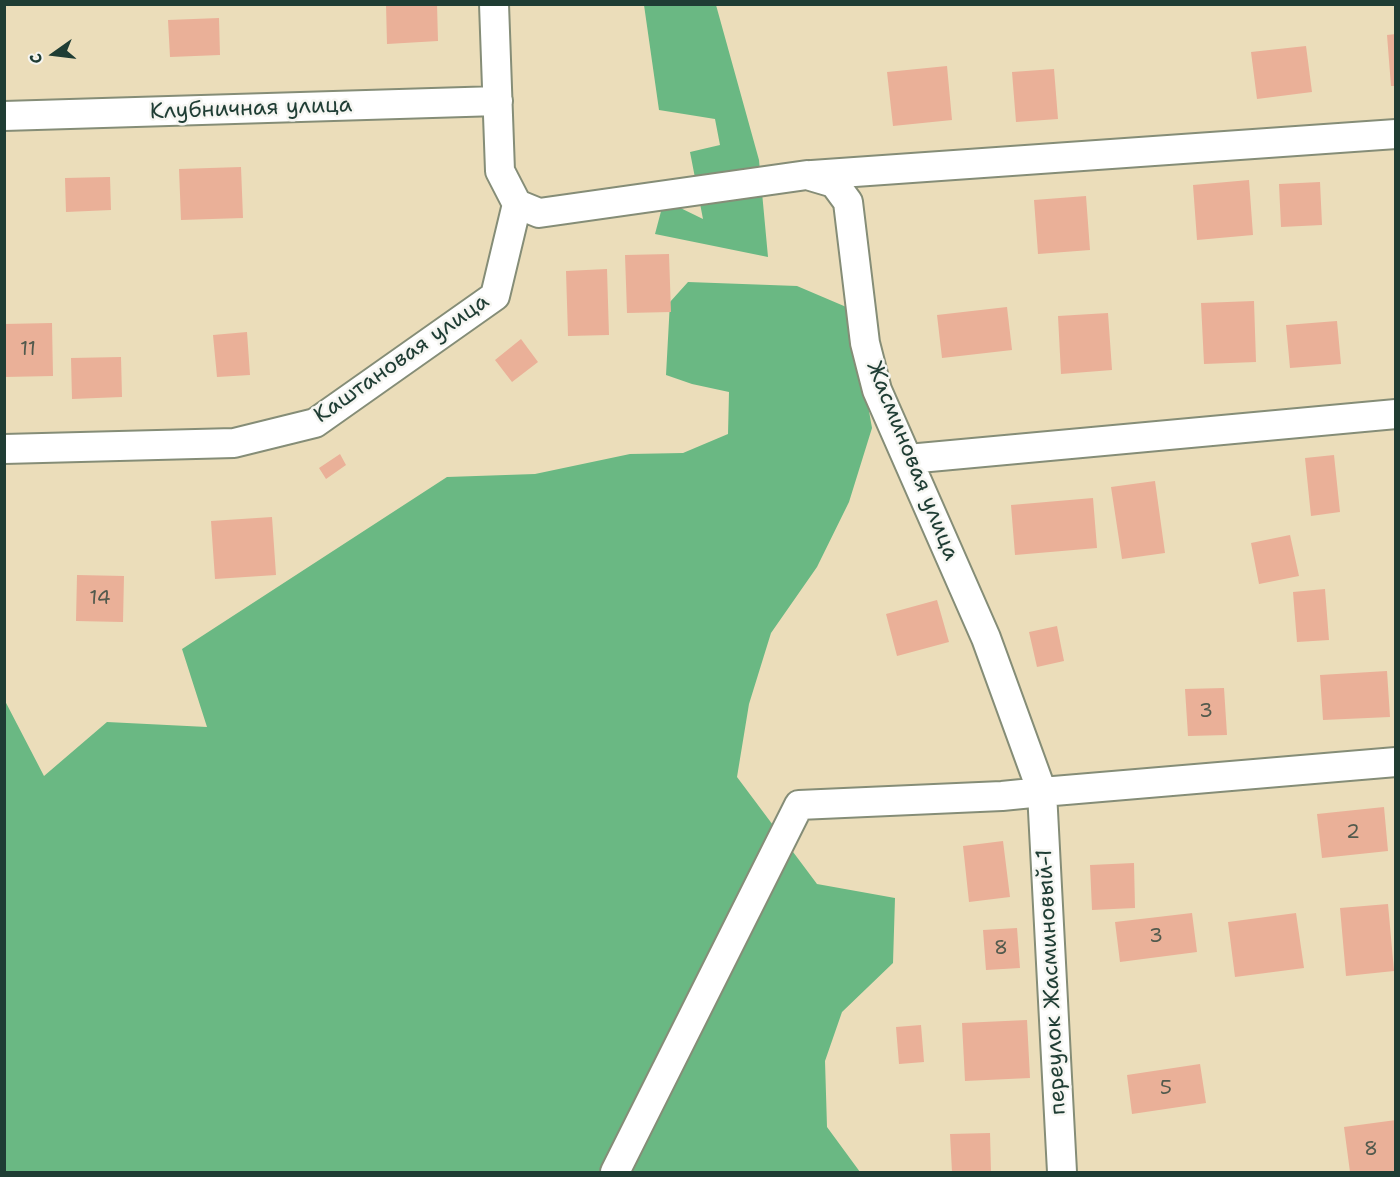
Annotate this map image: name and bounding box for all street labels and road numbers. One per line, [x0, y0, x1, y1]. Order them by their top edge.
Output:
street label: Клубничная улица [149, 92, 353, 126]
street label: Каштановая улица [309, 289, 495, 429]
street label: Жасминовая улица [860, 358, 964, 564]
street label: переулок Жасминовый-1 [1032, 848, 1072, 1116]

